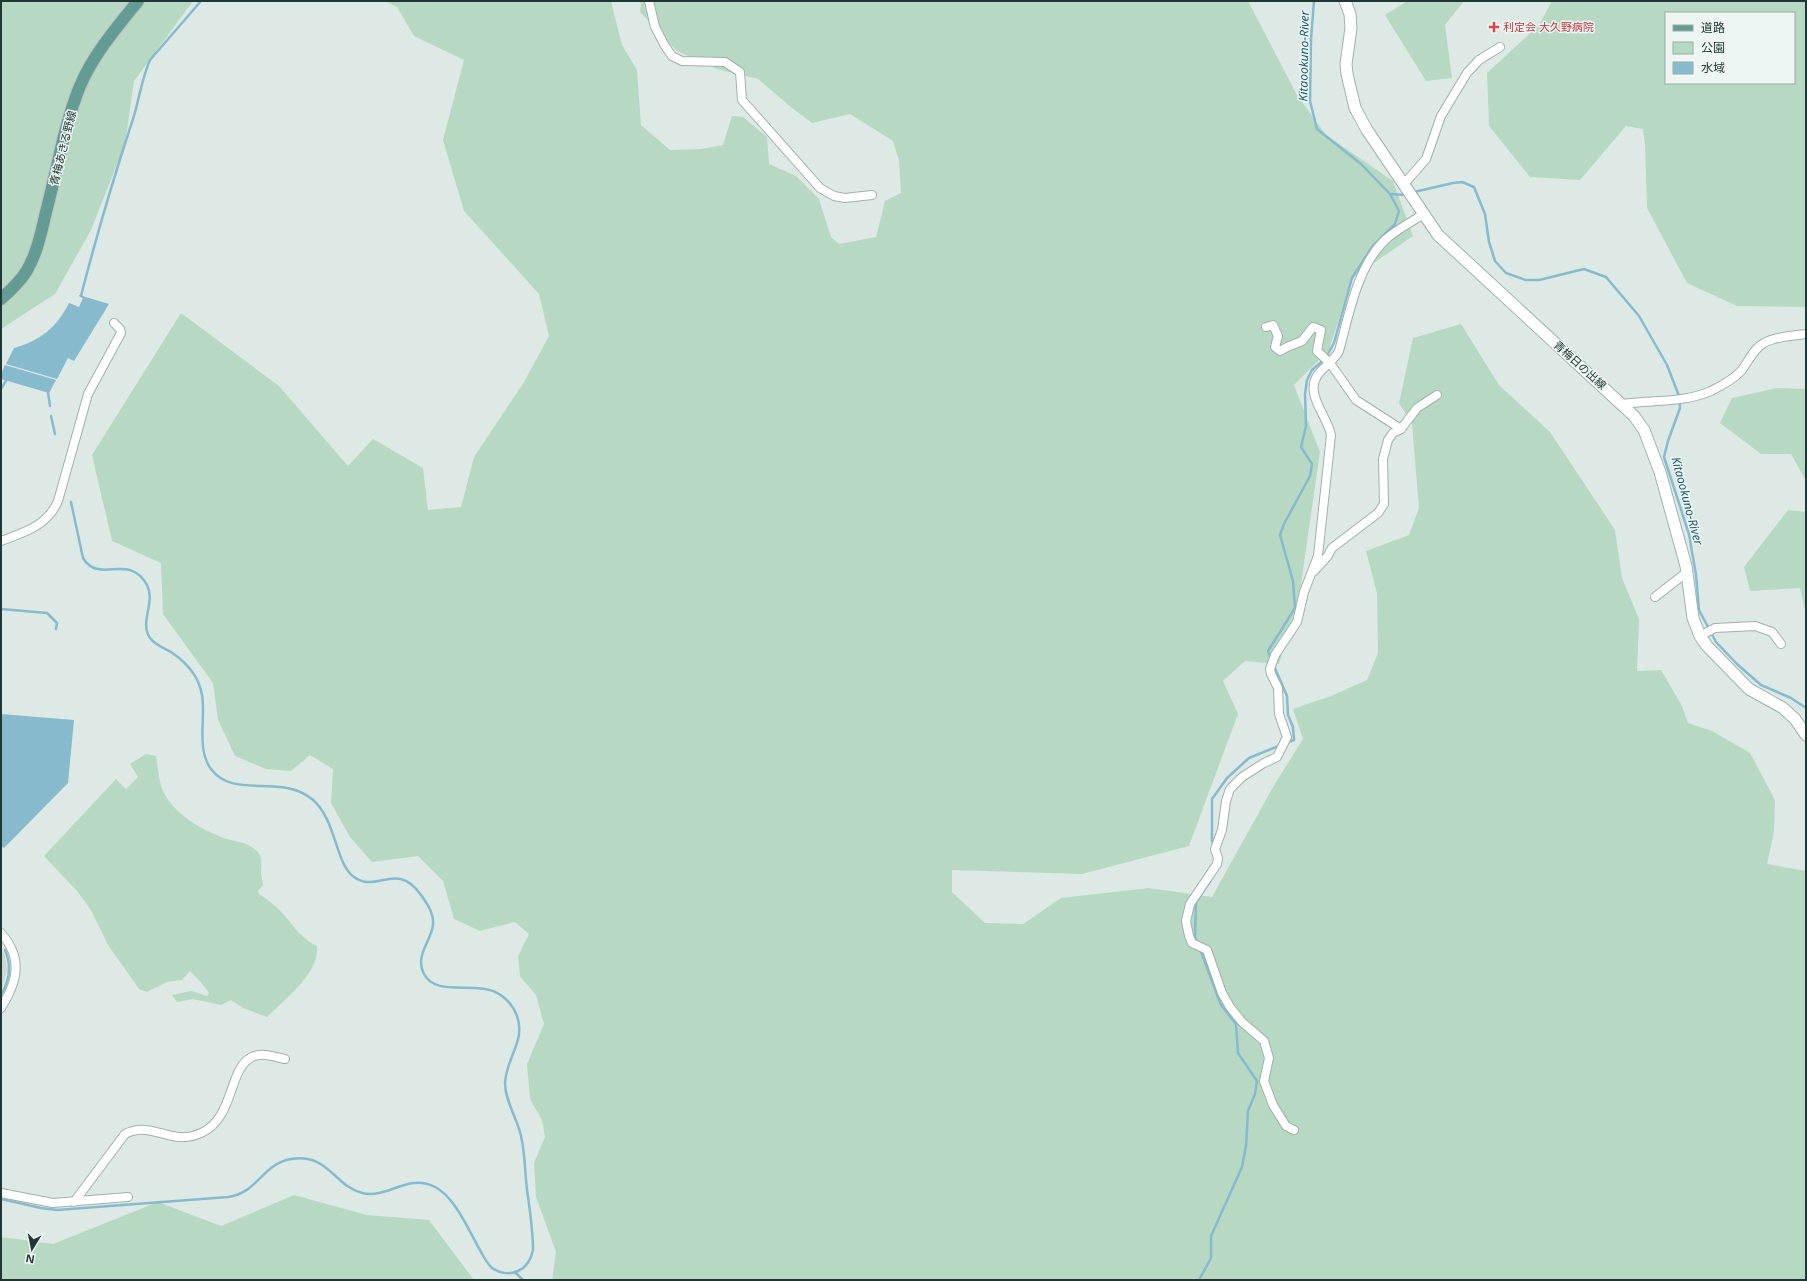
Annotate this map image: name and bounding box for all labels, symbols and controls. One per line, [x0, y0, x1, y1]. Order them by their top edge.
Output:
water label: Kitaookuno-River [1294, 9, 1313, 102]
legend [1665, 12, 1795, 84]
place label: 利定会 大久野病院 [1503, 19, 1594, 34]
text: 道路 [1701, 19, 1725, 36]
marker: 利定会 大久野病院 [1488, 21, 1500, 33]
text: 公園 [1701, 39, 1725, 56]
text: 水域 [1701, 59, 1725, 76]
street label: 青梅あきる野線 [46, 109, 79, 187]
street label: 青梅日の出線 [1551, 337, 1610, 392]
water label: Kitaookuno-River [1668, 455, 1708, 548]
north arrow [12, 1229, 52, 1269]
text: N [24, 1251, 36, 1268]

